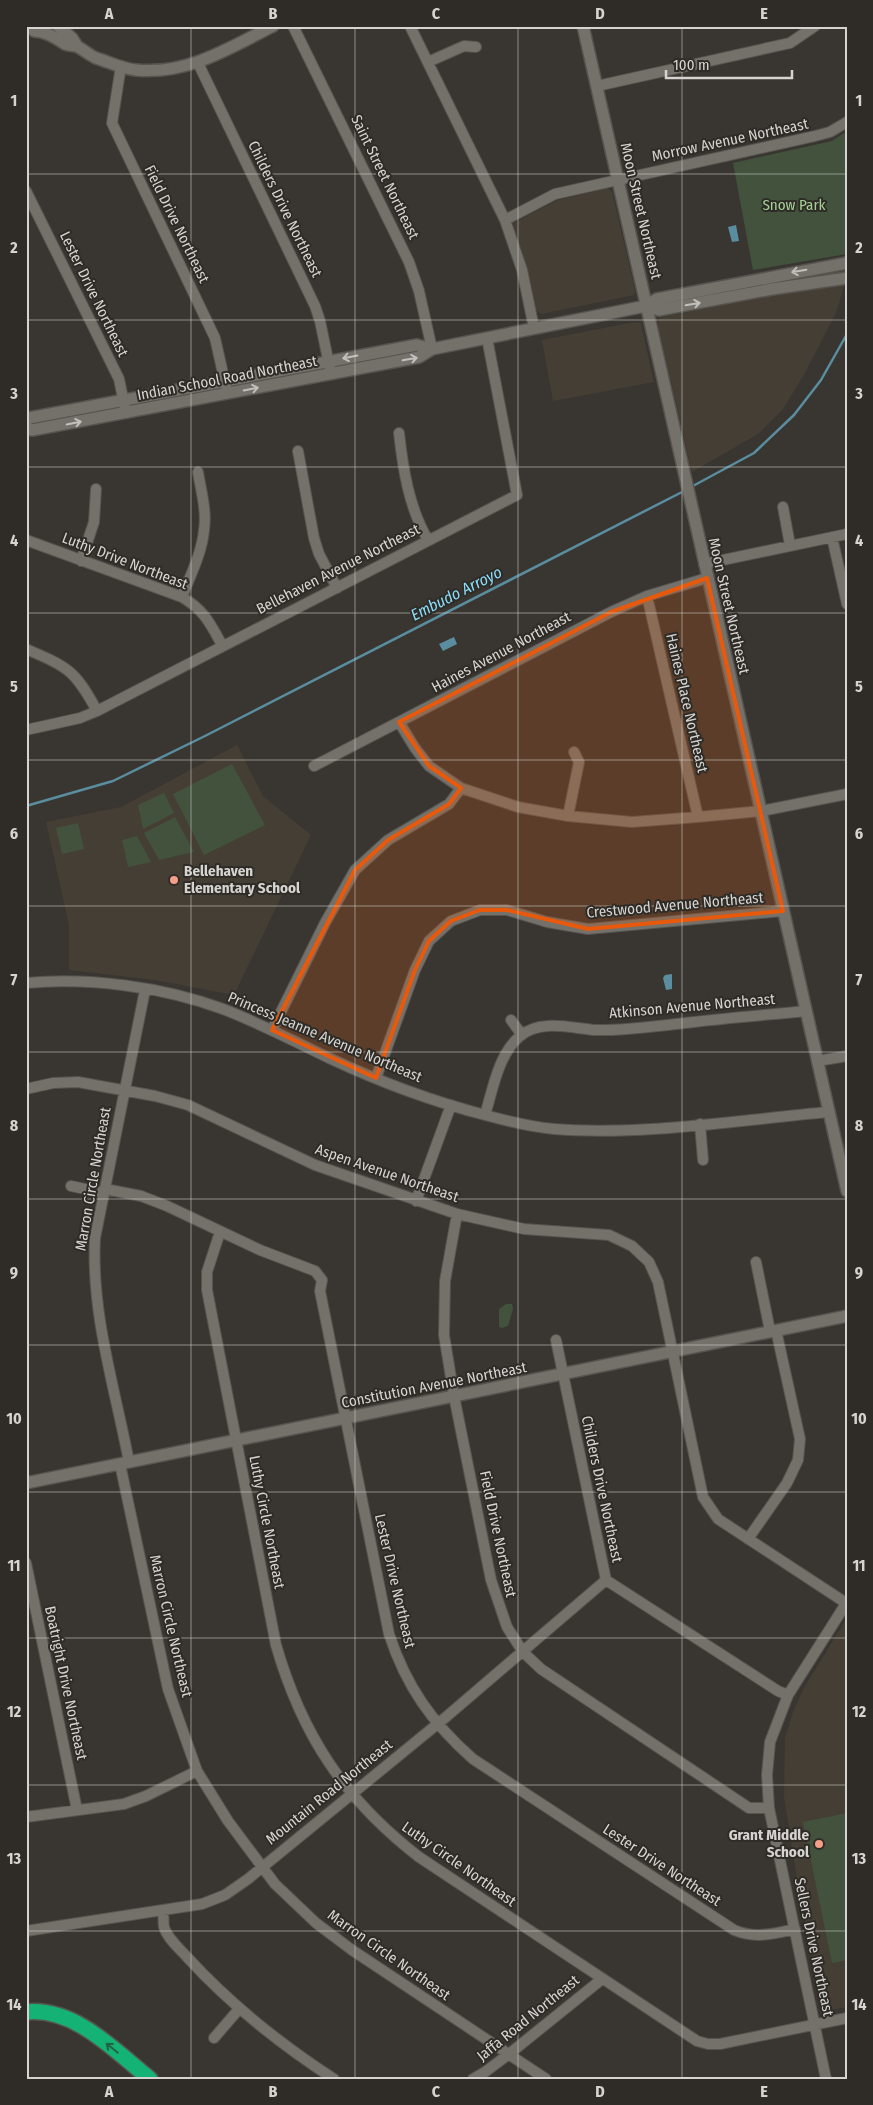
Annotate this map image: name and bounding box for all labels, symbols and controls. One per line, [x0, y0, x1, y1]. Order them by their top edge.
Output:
text: A [104, 4, 114, 23]
text: B [269, 4, 278, 23]
text: C [432, 4, 441, 23]
text: D [595, 4, 605, 23]
text: E [760, 4, 768, 23]
scale bar [666, 48, 792, 80]
text: 100 m [673, 56, 710, 74]
text: 1 [11, 91, 17, 110]
text: 1 [856, 91, 862, 110]
street label: Saint Street Northeast [347, 112, 423, 242]
street label: Morrow Avenue Northeast [650, 115, 810, 165]
street label: Childers Drive Northeast [244, 138, 326, 280]
street label: Moon Street Northeast [617, 141, 665, 281]
street label: Field Drive Northeast [141, 162, 213, 286]
park label: Snow Park [762, 196, 826, 214]
street label: Lester Drive Northeast [56, 228, 132, 360]
text: 2 [9, 238, 18, 257]
text: 2 [854, 238, 863, 257]
one-way arrow [791, 267, 807, 277]
one-way arrow [685, 298, 701, 308]
street label: Indian School Road Northeast [135, 352, 319, 404]
one-way arrow [342, 353, 358, 363]
one-way arrow [402, 353, 418, 363]
text: 3 [9, 384, 18, 403]
one-way arrow [242, 384, 258, 393]
text: 3 [854, 384, 863, 403]
one-way arrow [66, 417, 82, 427]
street label: Bellehaven Avenue Northeast [253, 520, 423, 618]
street label: Luthy Drive Northeast [60, 529, 191, 593]
text: 4 [10, 531, 18, 550]
text: 4 [855, 531, 863, 550]
street label: Moon Street Northeast [705, 536, 753, 676]
water label: Embudo Arroyo [408, 562, 505, 625]
street label: Haines Avenue Northeast [428, 608, 574, 696]
street label: Haines Place Northeast [662, 632, 712, 774]
text: 5 [10, 677, 18, 696]
text: 5 [855, 677, 863, 696]
text: 6 [10, 824, 18, 843]
text: 6 [855, 824, 863, 843]
place label: Bellehaven Elementary School [184, 862, 301, 897]
marker: Bellehaven Elementary School [168, 874, 180, 886]
street label: Crestwood Avenue Northeast [586, 888, 764, 922]
text: 7 [11, 970, 18, 989]
text: 7 [856, 970, 863, 989]
street label: Princess Jeanne Avenue Northeast [225, 988, 425, 1086]
street label: Atkinson Avenue Northeast [608, 990, 776, 1022]
street label: Marron Circle Northeast [71, 1106, 115, 1252]
text: 8 [10, 1116, 19, 1135]
text: 8 [855, 1116, 864, 1135]
street label: Aspen Avenue Northeast [313, 1140, 461, 1206]
text: 9 [10, 1263, 18, 1282]
text: 9 [855, 1263, 863, 1282]
street label: Constitution Avenue Northeast [340, 1358, 528, 1412]
text: 10 [6, 1409, 22, 1428]
text: 10 [851, 1409, 867, 1428]
street label: Childers Drive Northeast [578, 1414, 626, 1564]
street label: Luthy Circle Northeast [245, 1454, 289, 1590]
street label: Field Drive Northeast [476, 1469, 520, 1599]
street label: Lester Drive Northeast [371, 1512, 419, 1650]
street label: Marron Circle Northeast [146, 1553, 196, 1699]
text: 11 [7, 1556, 21, 1575]
text: 11 [852, 1556, 866, 1575]
street label: Boatright Drive Northeast [41, 1604, 91, 1762]
text: 12 [7, 1702, 22, 1721]
text: 12 [852, 1702, 867, 1721]
street label: Mountain Road Northeast [262, 1735, 396, 1848]
street label: Luthy Circle Northeast [398, 1818, 520, 1910]
street label: Lester Drive Northeast [600, 1820, 724, 1910]
place label: Grant Middle School [729, 1826, 810, 1861]
marker: Grant Middle School [813, 1838, 825, 1850]
text: 13 [7, 1849, 22, 1868]
text: 13 [852, 1849, 867, 1868]
street label: Sellers Drive Northeast [791, 1876, 838, 2018]
street label: Marron Circle Northeast [324, 1906, 454, 2004]
street label: Jaffa Road Northeast [473, 1971, 583, 2065]
text: 14 [7, 1995, 22, 2014]
text: 14 [852, 1995, 867, 2014]
one-way arrow [106, 2043, 119, 2054]
text: A [104, 2082, 114, 2101]
text: B [269, 2082, 278, 2101]
text: C [432, 2082, 441, 2101]
text: D [595, 2082, 605, 2101]
text: E [760, 2082, 768, 2101]

